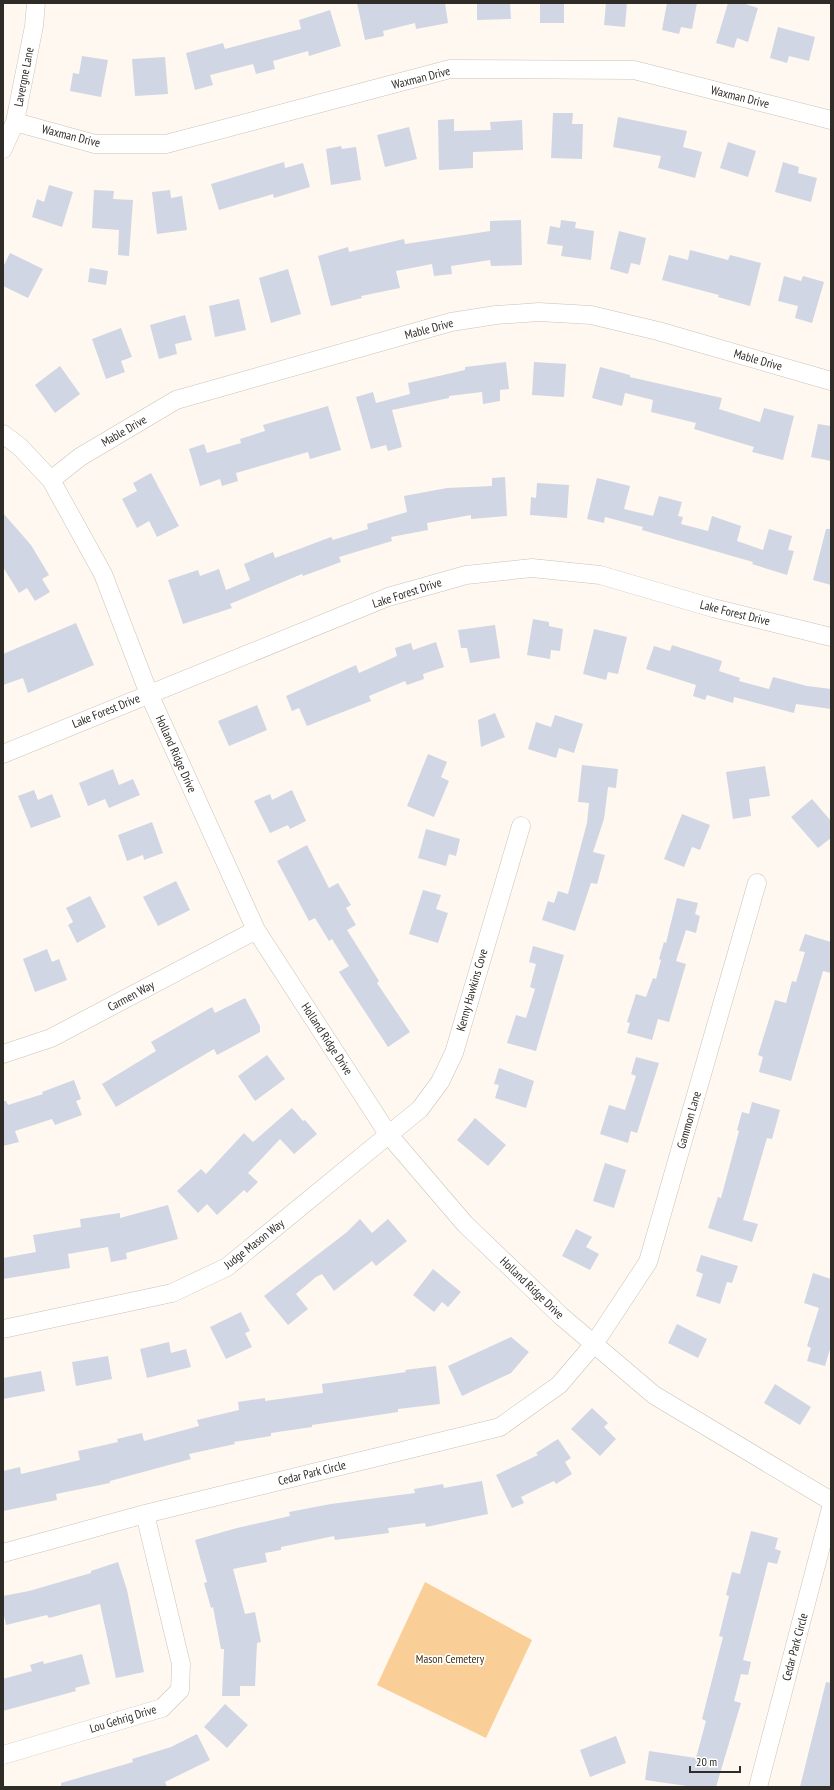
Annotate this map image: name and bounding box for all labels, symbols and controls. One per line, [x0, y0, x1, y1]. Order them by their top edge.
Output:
street label: Lavergne Lane [10, 46, 37, 108]
street label: Waxman Drive [390, 63, 452, 92]
street label: Waxman Drive [709, 82, 771, 111]
street label: Waxman Drive [40, 121, 102, 150]
street label: Mable Drive [403, 315, 455, 342]
street label: Mable Drive [732, 345, 784, 374]
street label: Mable Drive [98, 412, 149, 450]
street label: Lake Forest Drive [370, 574, 443, 611]
street label: Lake Forest Drive [698, 597, 772, 628]
street label: Lake Forest Drive [70, 690, 142, 731]
street label: Holland Ridge Drive [153, 713, 200, 795]
street label: Kenny Hawkins Cove [453, 947, 490, 1033]
street label: Carmen Way [105, 977, 157, 1014]
street label: Holland Ridge Drive [299, 1000, 356, 1078]
street label: Gammon Lane [673, 1089, 704, 1150]
street label: Judge Mason Way [220, 1215, 287, 1272]
street label: Holland Ridge Drive [497, 1253, 567, 1322]
street label: Cedar Park Circle [276, 1457, 347, 1488]
street label: Cedar Park Circle [778, 1611, 811, 1682]
park label: Mason Cemetery [416, 1651, 485, 1666]
street label: Lou Gehrig Drive [88, 1701, 158, 1736]
scale bar [690, 1748, 740, 1774]
text: 20 m [696, 1754, 717, 1769]

